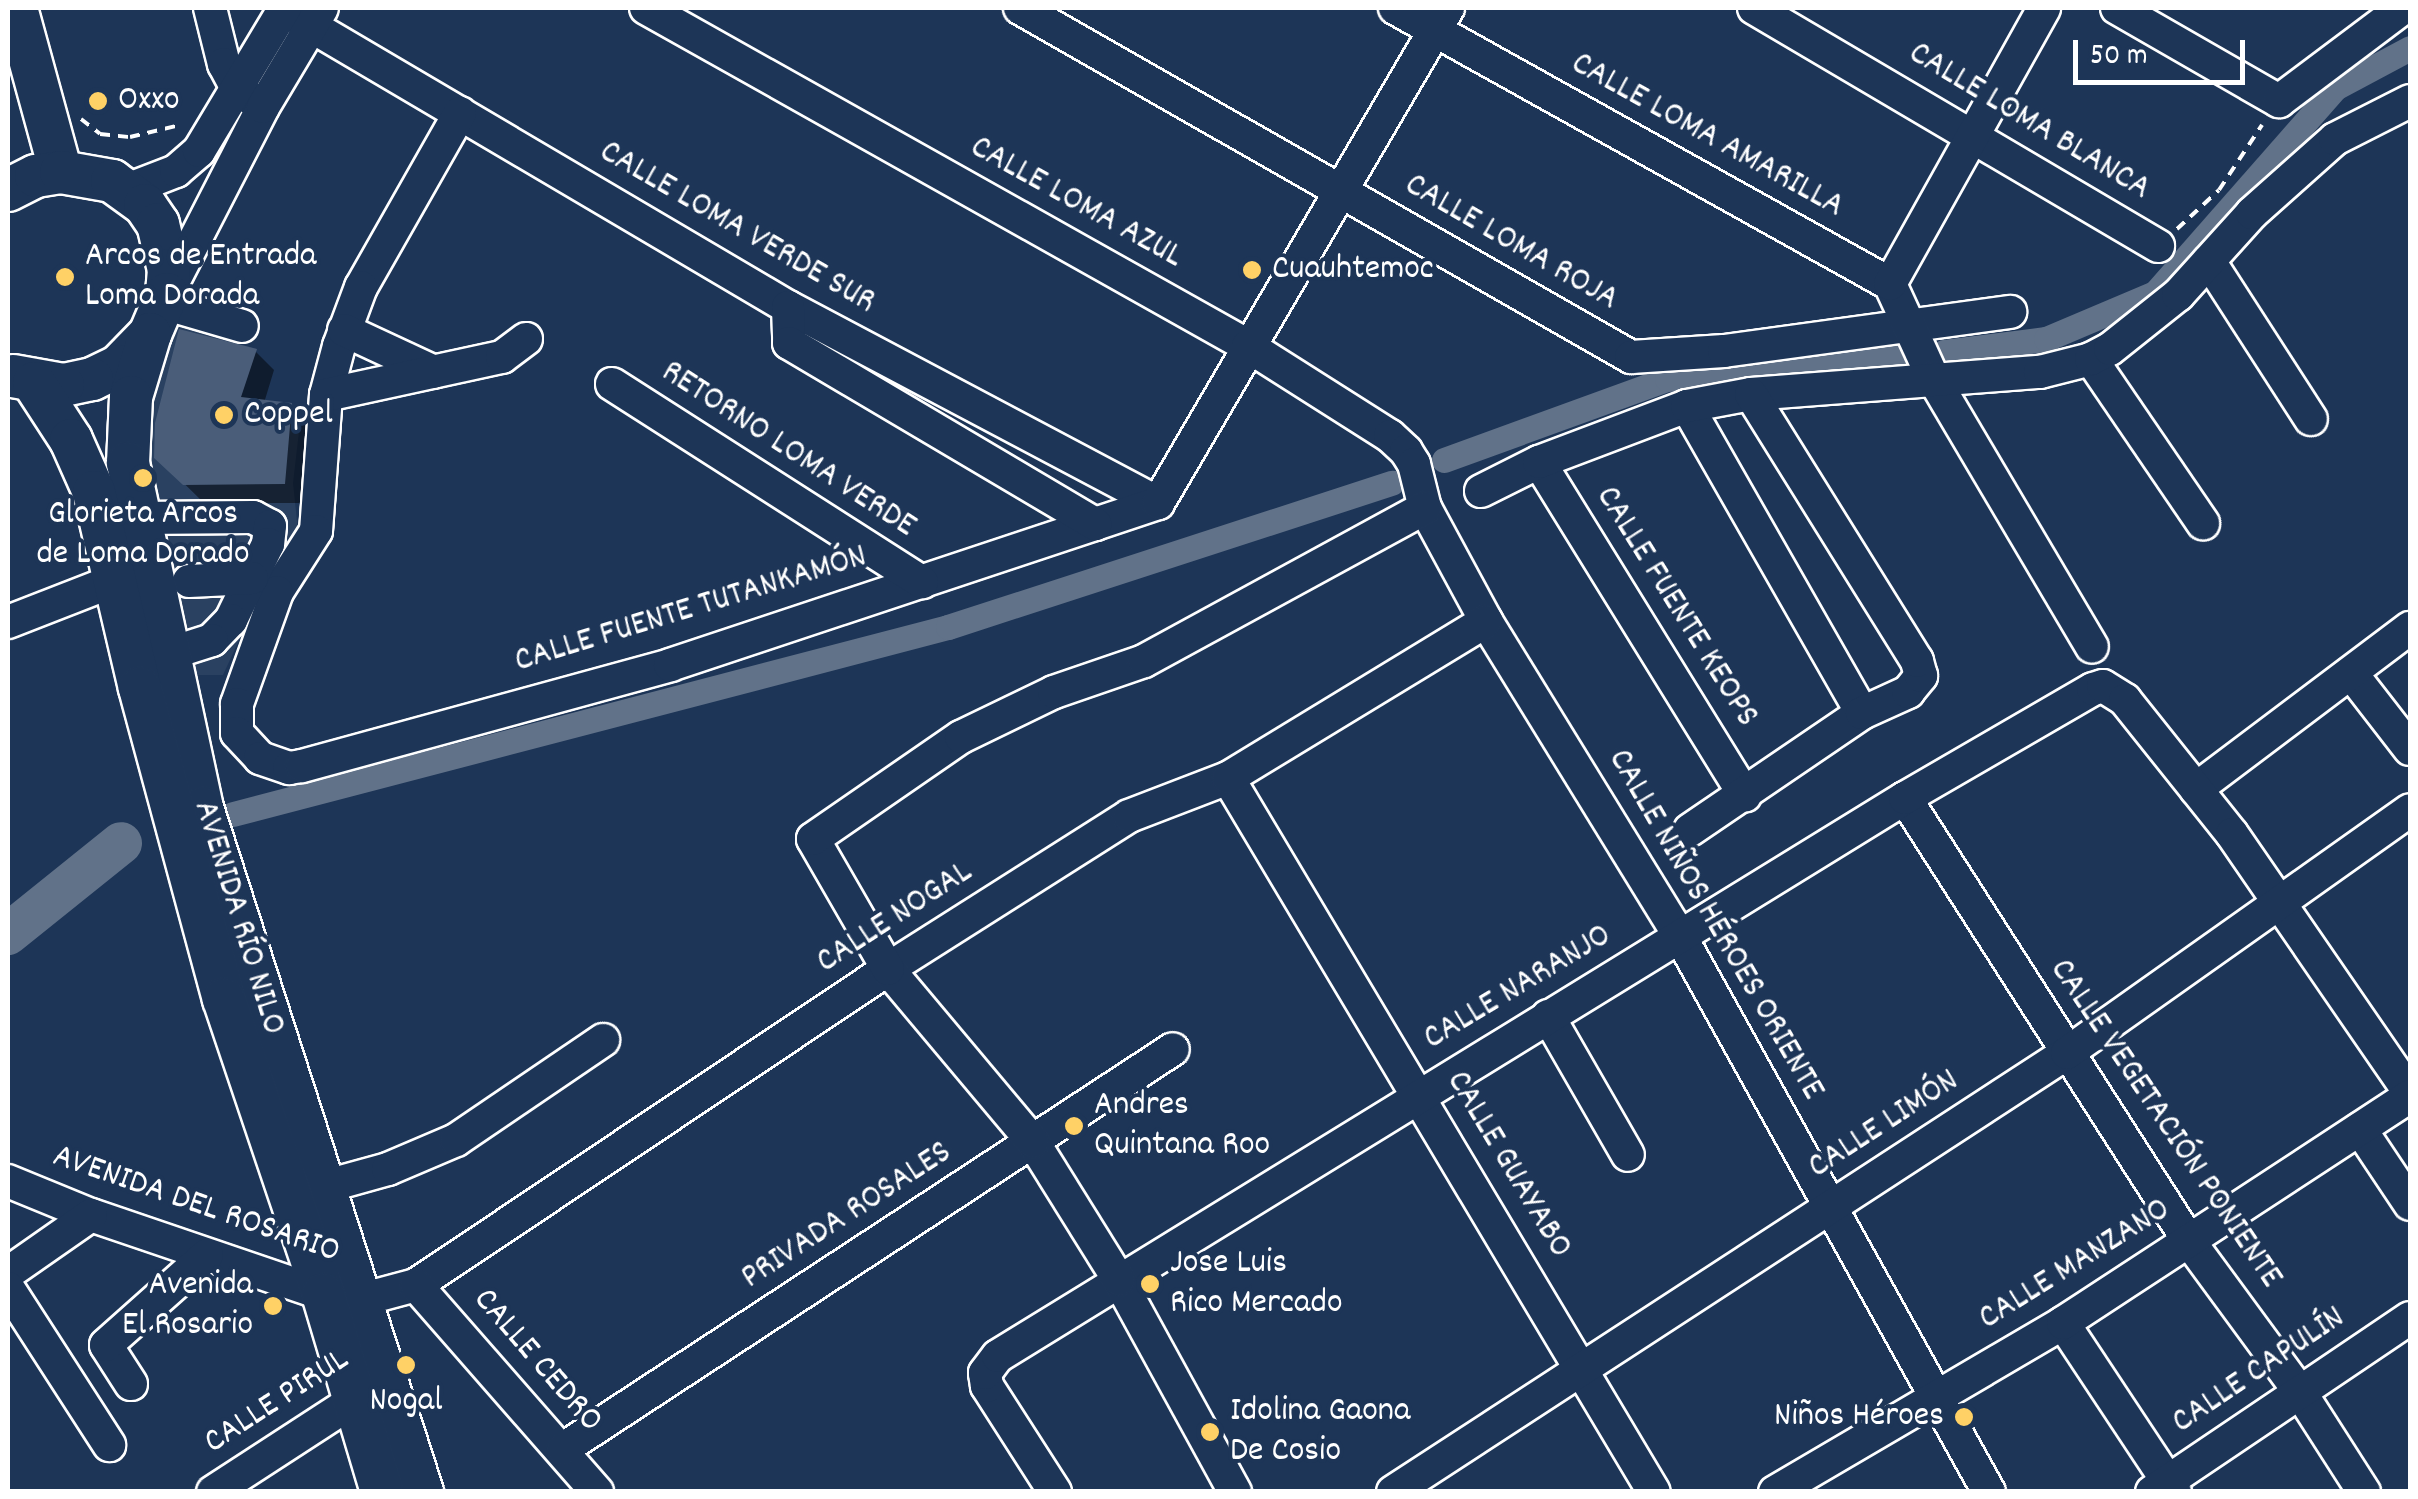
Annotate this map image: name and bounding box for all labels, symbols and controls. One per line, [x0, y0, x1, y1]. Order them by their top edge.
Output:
scale bar [2078, 20, 2250, 82]
street label: CALLE LOMA BLANCA [1900, 33, 2158, 211]
text: 50 m [2090, 36, 2148, 79]
street label: CALLE LOMA AMARILLA [1563, 44, 1851, 228]
place label: Oxxo [118, 80, 180, 122]
marker: Oxxo [87, 90, 109, 112]
street label: CALLE LOMA AZUL [962, 127, 1190, 279]
street label: CALLE LOMA VERDE SUR [591, 132, 883, 324]
street label: CALLE LOMA ROJA [1397, 165, 1625, 321]
place label: Arcos de Entrada Loma Dorada [85, 236, 317, 318]
place label: Cuauhtemoc [1272, 249, 1434, 291]
marker: Cuauhtemoc [1241, 259, 1263, 281]
marker: Arcos de Entrada Loma Dorada [54, 266, 76, 288]
street label: RETORNO LOMA VERDE [653, 352, 923, 548]
place label: Coppel [244, 394, 333, 436]
marker: Coppel [213, 404, 235, 426]
marker: Glorieta Arcos de Loma Dorado [132, 467, 154, 489]
street label: CALLE FUENTE KEOPS [1585, 479, 1767, 735]
place label: Glorieta Arcos de Loma Dorado [36, 494, 250, 576]
street label: CALLE FUENTE TUTANKAMÓN [510, 536, 872, 684]
street label: CALLE NIÑOS HÉROES ORIENTE [1597, 742, 1833, 1108]
street label: AVENIDA RÍO NILO [182, 796, 294, 1040]
street label: CALLE NOGAL [809, 852, 981, 984]
street label: CALLE NARANJO [1416, 916, 1620, 1060]
street label: CALLE VEGETACIÓN PONIENTE [2039, 951, 2291, 1297]
street label: CALLE LIMÓN [1801, 1061, 1967, 1189]
street label: CALLE GUAYABO [1436, 1064, 1580, 1266]
place label: Andres Quintana Roo [1094, 1085, 1270, 1167]
marker: Andres Quintana Roo [1063, 1115, 1085, 1137]
street label: PRIVADA ROSALES [734, 1132, 960, 1300]
street label: AVENIDA DEL ROSARIO [47, 1136, 345, 1274]
street label: CALLE MANZANO [1972, 1189, 2178, 1341]
place label: Jose Luis Rico Mercado [1170, 1243, 1342, 1325]
place label: Avenida El Rosario [122, 1265, 253, 1347]
marker: Jose Luis Rico Mercado [1139, 1273, 1161, 1295]
street label: CALLE CEDRO [463, 1280, 611, 1442]
marker: Avenida El Rosario [262, 1295, 284, 1317]
street label: CALLE CAPULÍN [2165, 1298, 2353, 1444]
street label: CALLE PIRUL [197, 1340, 357, 1464]
marker: Nogal [395, 1354, 417, 1376]
place label: Nogal [370, 1381, 442, 1423]
place label: Idolina Gaona De Cosio [1230, 1391, 1410, 1473]
place label: Niños Héroes [1774, 1396, 1944, 1438]
marker: Niños Héroes [1953, 1406, 1975, 1428]
marker: Idolina Gaona De Cosio [1199, 1421, 1221, 1443]

